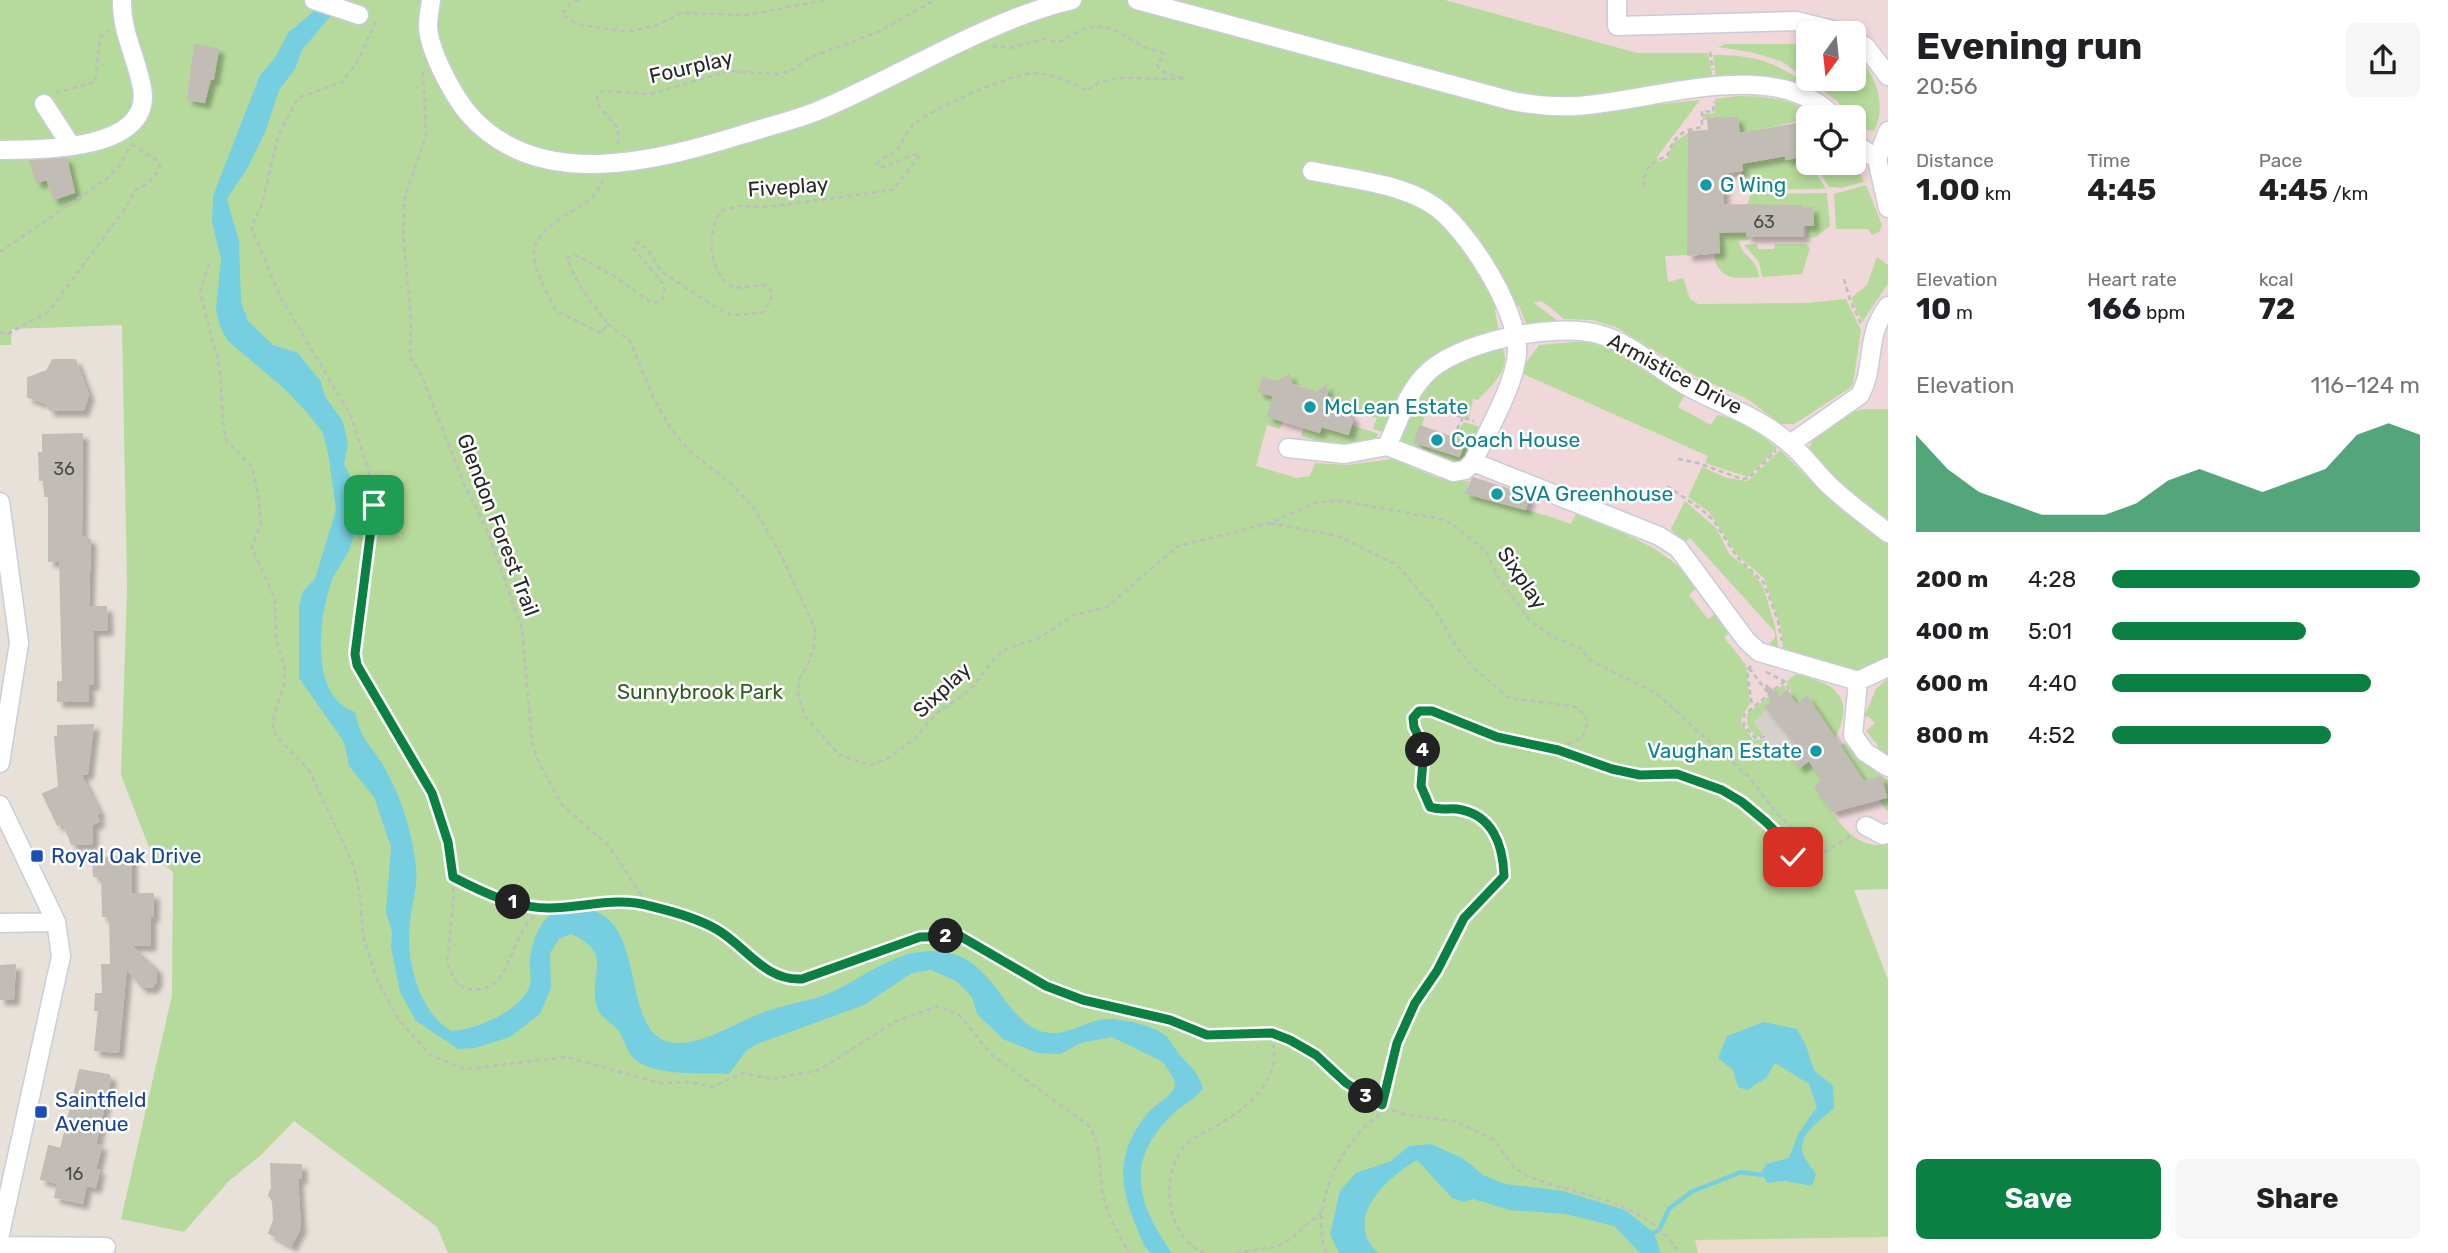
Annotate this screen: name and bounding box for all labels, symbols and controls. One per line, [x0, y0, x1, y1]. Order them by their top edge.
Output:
north arrow [1796, 21, 1866, 91]
map controls [1796, 21, 1866, 175]
text: Evening run [1916, 23, 2142, 69]
button: share [2346, 23, 2420, 97]
street label: Fourplay [647, 45, 736, 88]
text: 20:56 [1916, 72, 1978, 100]
button: locate [1796, 105, 1866, 175]
text: Distance [1916, 149, 1994, 172]
text: Time [2087, 149, 2130, 172]
text: Pace [2259, 149, 2302, 172]
street label: Fiveplay [747, 171, 830, 202]
place label: G Wing [1720, 172, 1786, 197]
text: 1.00 [1916, 172, 1980, 208]
text: 4:45 [2087, 172, 2156, 208]
text: 4:45 [2259, 172, 2328, 208]
marker: G Wing [1698, 177, 1714, 193]
text: km [1980, 182, 2011, 205]
text: /km [2328, 182, 2368, 205]
house number: 63 [1753, 211, 1775, 233]
text: Elevation [1916, 268, 1997, 291]
text: Heart rate [2087, 268, 2177, 291]
text: kcal [2259, 268, 2294, 291]
text: 10 [1916, 291, 1951, 327]
text: 166 [2087, 291, 2141, 327]
text: 72 [2259, 291, 2295, 327]
text: m [1951, 301, 1973, 324]
text: bpm [2141, 301, 2186, 324]
street label: Armistice Drive [1604, 328, 1747, 420]
text: Elevation [1916, 371, 2015, 399]
text: 116–124 m [2311, 371, 2420, 399]
place label: McLean Estate [1324, 394, 1468, 419]
marker: McLean Estate [1302, 399, 1318, 415]
place label: Coach House [1451, 427, 1580, 452]
street label: Glendon Forest Trail [452, 430, 545, 620]
marker: Coach House [1429, 432, 1445, 448]
house number: 36 [53, 458, 75, 480]
pin [344, 475, 404, 535]
place label: SVA Greenhouse [1511, 481, 1673, 506]
icon: arrive [355, 486, 393, 524]
marker: SVA Greenhouse [1489, 486, 1505, 502]
street label: Sixplay [1492, 542, 1553, 614]
text: 200 m [1916, 565, 1988, 593]
text: 4:28 [2028, 565, 2076, 593]
text: 400 m [1916, 617, 1989, 645]
text: 5:01 [2028, 617, 2072, 645]
street label: Sixplay [908, 656, 976, 723]
text: 600 m [1916, 669, 1988, 697]
text: 4:40 [2028, 669, 2077, 697]
park label: Sunnybrook Park [617, 679, 783, 704]
text: 800 m [1916, 721, 1989, 749]
text: 4:52 [2028, 721, 2075, 749]
pin: 4 [1406, 732, 1440, 768]
text: 4 [1416, 738, 1429, 761]
place label: Vaughan Estate [1647, 738, 1802, 763]
marker: Vaughan Estate [1808, 743, 1824, 759]
pin [1763, 827, 1823, 887]
icon: check [1774, 838, 1812, 876]
place label: Royal Oak Drive [51, 843, 201, 868]
marker: Royal Oak Drive [29, 848, 45, 864]
pin: 1 [496, 884, 530, 920]
text: 1 [508, 890, 517, 913]
pin: 2 [928, 918, 964, 954]
text: 2 [939, 924, 952, 947]
pin: 3 [1348, 1078, 1384, 1114]
text: 3 [1359, 1084, 1372, 1107]
place label: Saintfield Avenue [55, 1087, 146, 1136]
marker: Saintfield Avenue [33, 1104, 49, 1120]
button: Save [1916, 1159, 2161, 1239]
button: Share [2175, 1159, 2420, 1239]
house number: 16 [65, 1163, 83, 1185]

